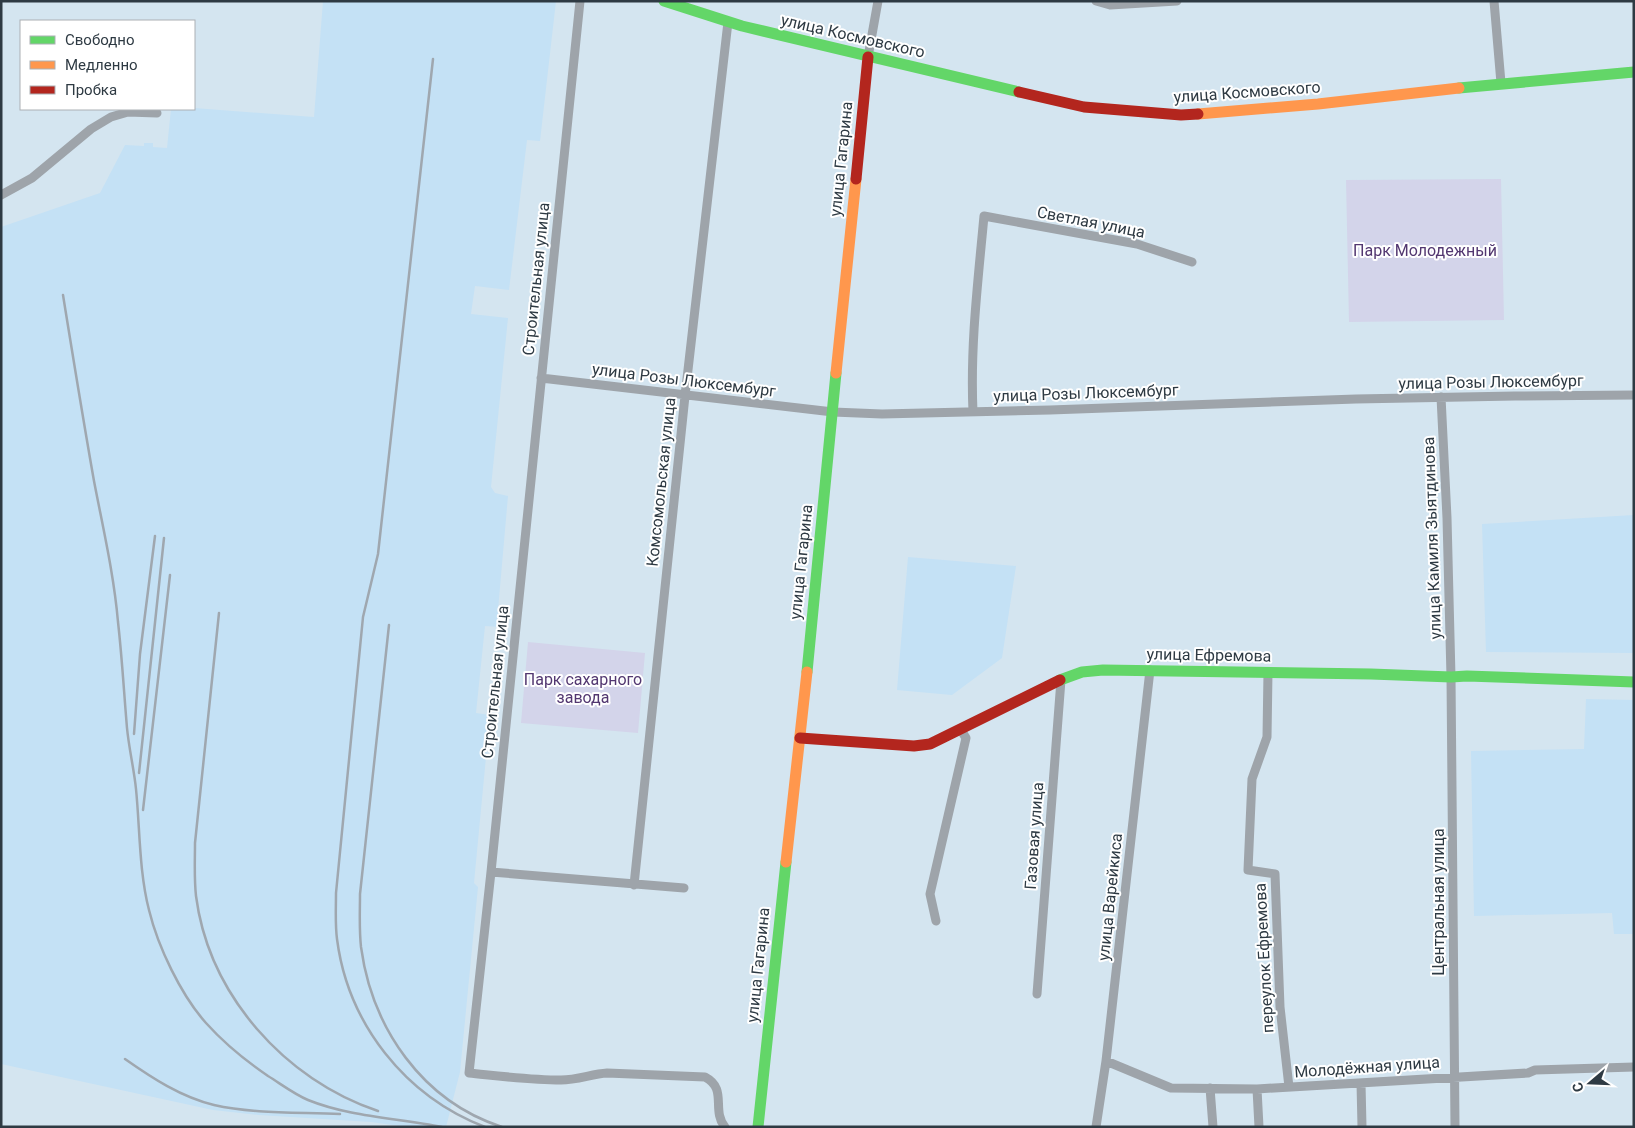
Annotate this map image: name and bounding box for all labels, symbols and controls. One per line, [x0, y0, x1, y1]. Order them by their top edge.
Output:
street label: улица Космовского [779, 10, 927, 62]
legend [20, 20, 195, 110]
text: Свободно [65, 31, 134, 49]
text: Медленно [65, 56, 138, 74]
street label: улица Космовского [1173, 77, 1321, 107]
text: Пробка [65, 81, 117, 99]
street label: улица Гагарина [826, 101, 856, 217]
street label: Строительная улица [519, 202, 553, 356]
street label: Светлая улица [1035, 202, 1147, 242]
park label: Парк Молодежный [1353, 241, 1497, 260]
street label: улица Розы Люксембург [591, 359, 777, 401]
street label: улица Розы Люксембург [1398, 371, 1584, 393]
street label: улица Розы Люксембург [993, 380, 1179, 406]
street label: Комсомольская улица [643, 397, 679, 567]
street label: улица Камиля Зыятдинова [1419, 436, 1445, 640]
street label: улица Гагарина [786, 504, 816, 620]
street label: Строительная улица [478, 605, 512, 759]
street label: улица Ефремова [1146, 644, 1272, 666]
park label: Парк сахарного завода [524, 670, 642, 707]
street label: Газовая улица [1021, 782, 1047, 890]
street label: Центральная улица [1429, 828, 1448, 976]
street label: улица Варейкиса [1094, 832, 1126, 962]
street label: переулок Ефремова [1251, 883, 1277, 1033]
street label: улица Гагарина [743, 907, 773, 1023]
street label: Молодёжная улица [1294, 1052, 1440, 1082]
north arrow [1565, 1058, 1615, 1108]
text: С [1569, 1080, 1587, 1094]

